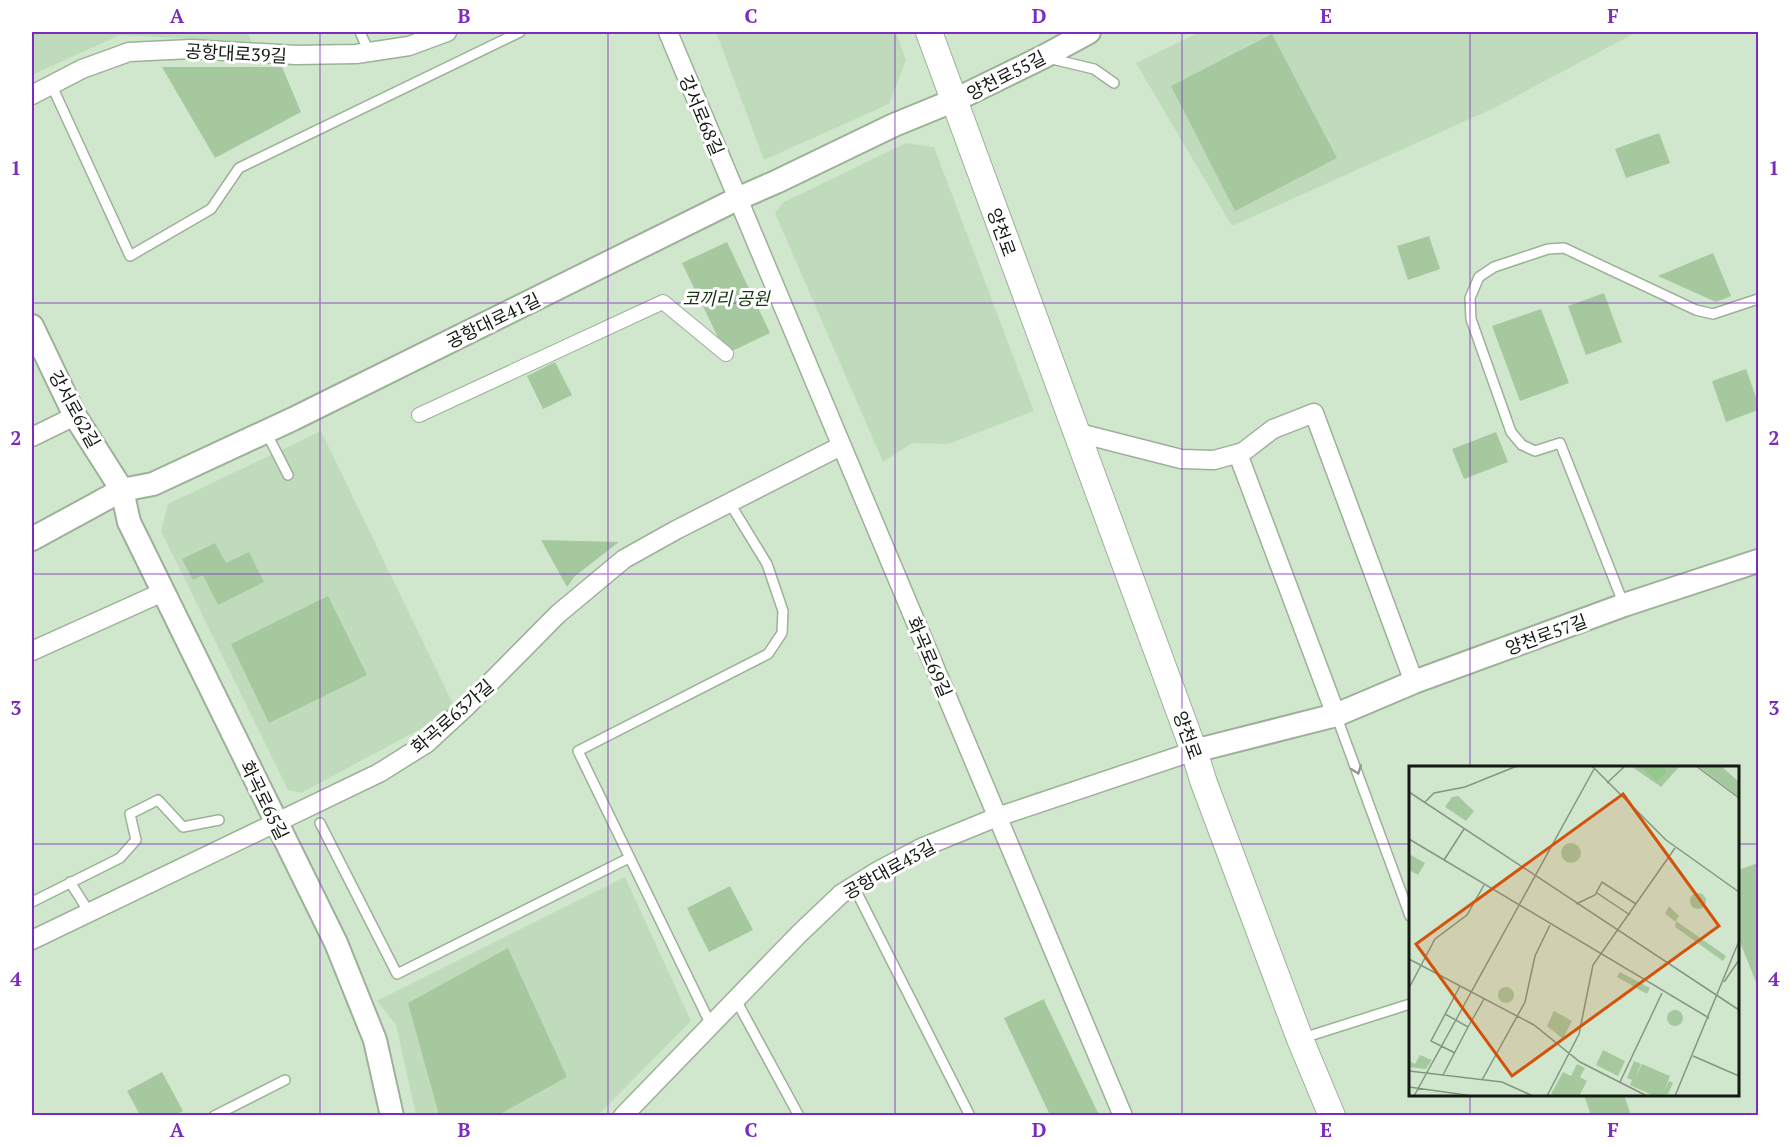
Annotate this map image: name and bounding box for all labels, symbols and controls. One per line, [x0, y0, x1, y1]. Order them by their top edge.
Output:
text: A [170, 2, 185, 29]
text: B [458, 2, 471, 29]
text: C [744, 2, 758, 29]
text: D [1032, 2, 1046, 29]
text: E [1320, 2, 1332, 29]
text: F [1607, 2, 1619, 29]
street label: 공항대로39길 [184, 38, 288, 68]
street label: 양천로55길 [962, 45, 1050, 105]
street label: 강서로68길 [674, 71, 730, 159]
text: 1 [10, 154, 22, 181]
text: 1 [1768, 154, 1780, 181]
street label: 양천로 [982, 205, 1022, 259]
park label: 코끼리 공원 [682, 286, 771, 310]
street label: 공항대로41길 [442, 287, 544, 353]
street label: 강서로62길 [44, 366, 106, 452]
text: 2 [10, 424, 22, 451]
text: 2 [1768, 424, 1780, 451]
street label: 양천로57길 [1502, 608, 1590, 660]
street label: 화곡로69길 [902, 613, 958, 701]
street label: 화곡로63가길 [406, 673, 498, 759]
text: 3 [10, 694, 22, 721]
text: 3 [1768, 694, 1780, 721]
street label: 양천로 [1168, 708, 1208, 762]
street label: 화곡로65길 [235, 756, 295, 844]
one-way arrow [1349, 764, 1362, 775]
inset map [1409, 766, 1739, 1096]
street label: 공항대로43길 [839, 834, 939, 904]
text: 4 [10, 965, 22, 992]
text: 4 [1768, 965, 1780, 992]
text: A [170, 1116, 185, 1143]
text: B [458, 1116, 471, 1143]
text: C [744, 1116, 758, 1143]
text: D [1032, 1116, 1046, 1143]
text: E [1320, 1116, 1332, 1143]
text: F [1607, 1116, 1619, 1143]

